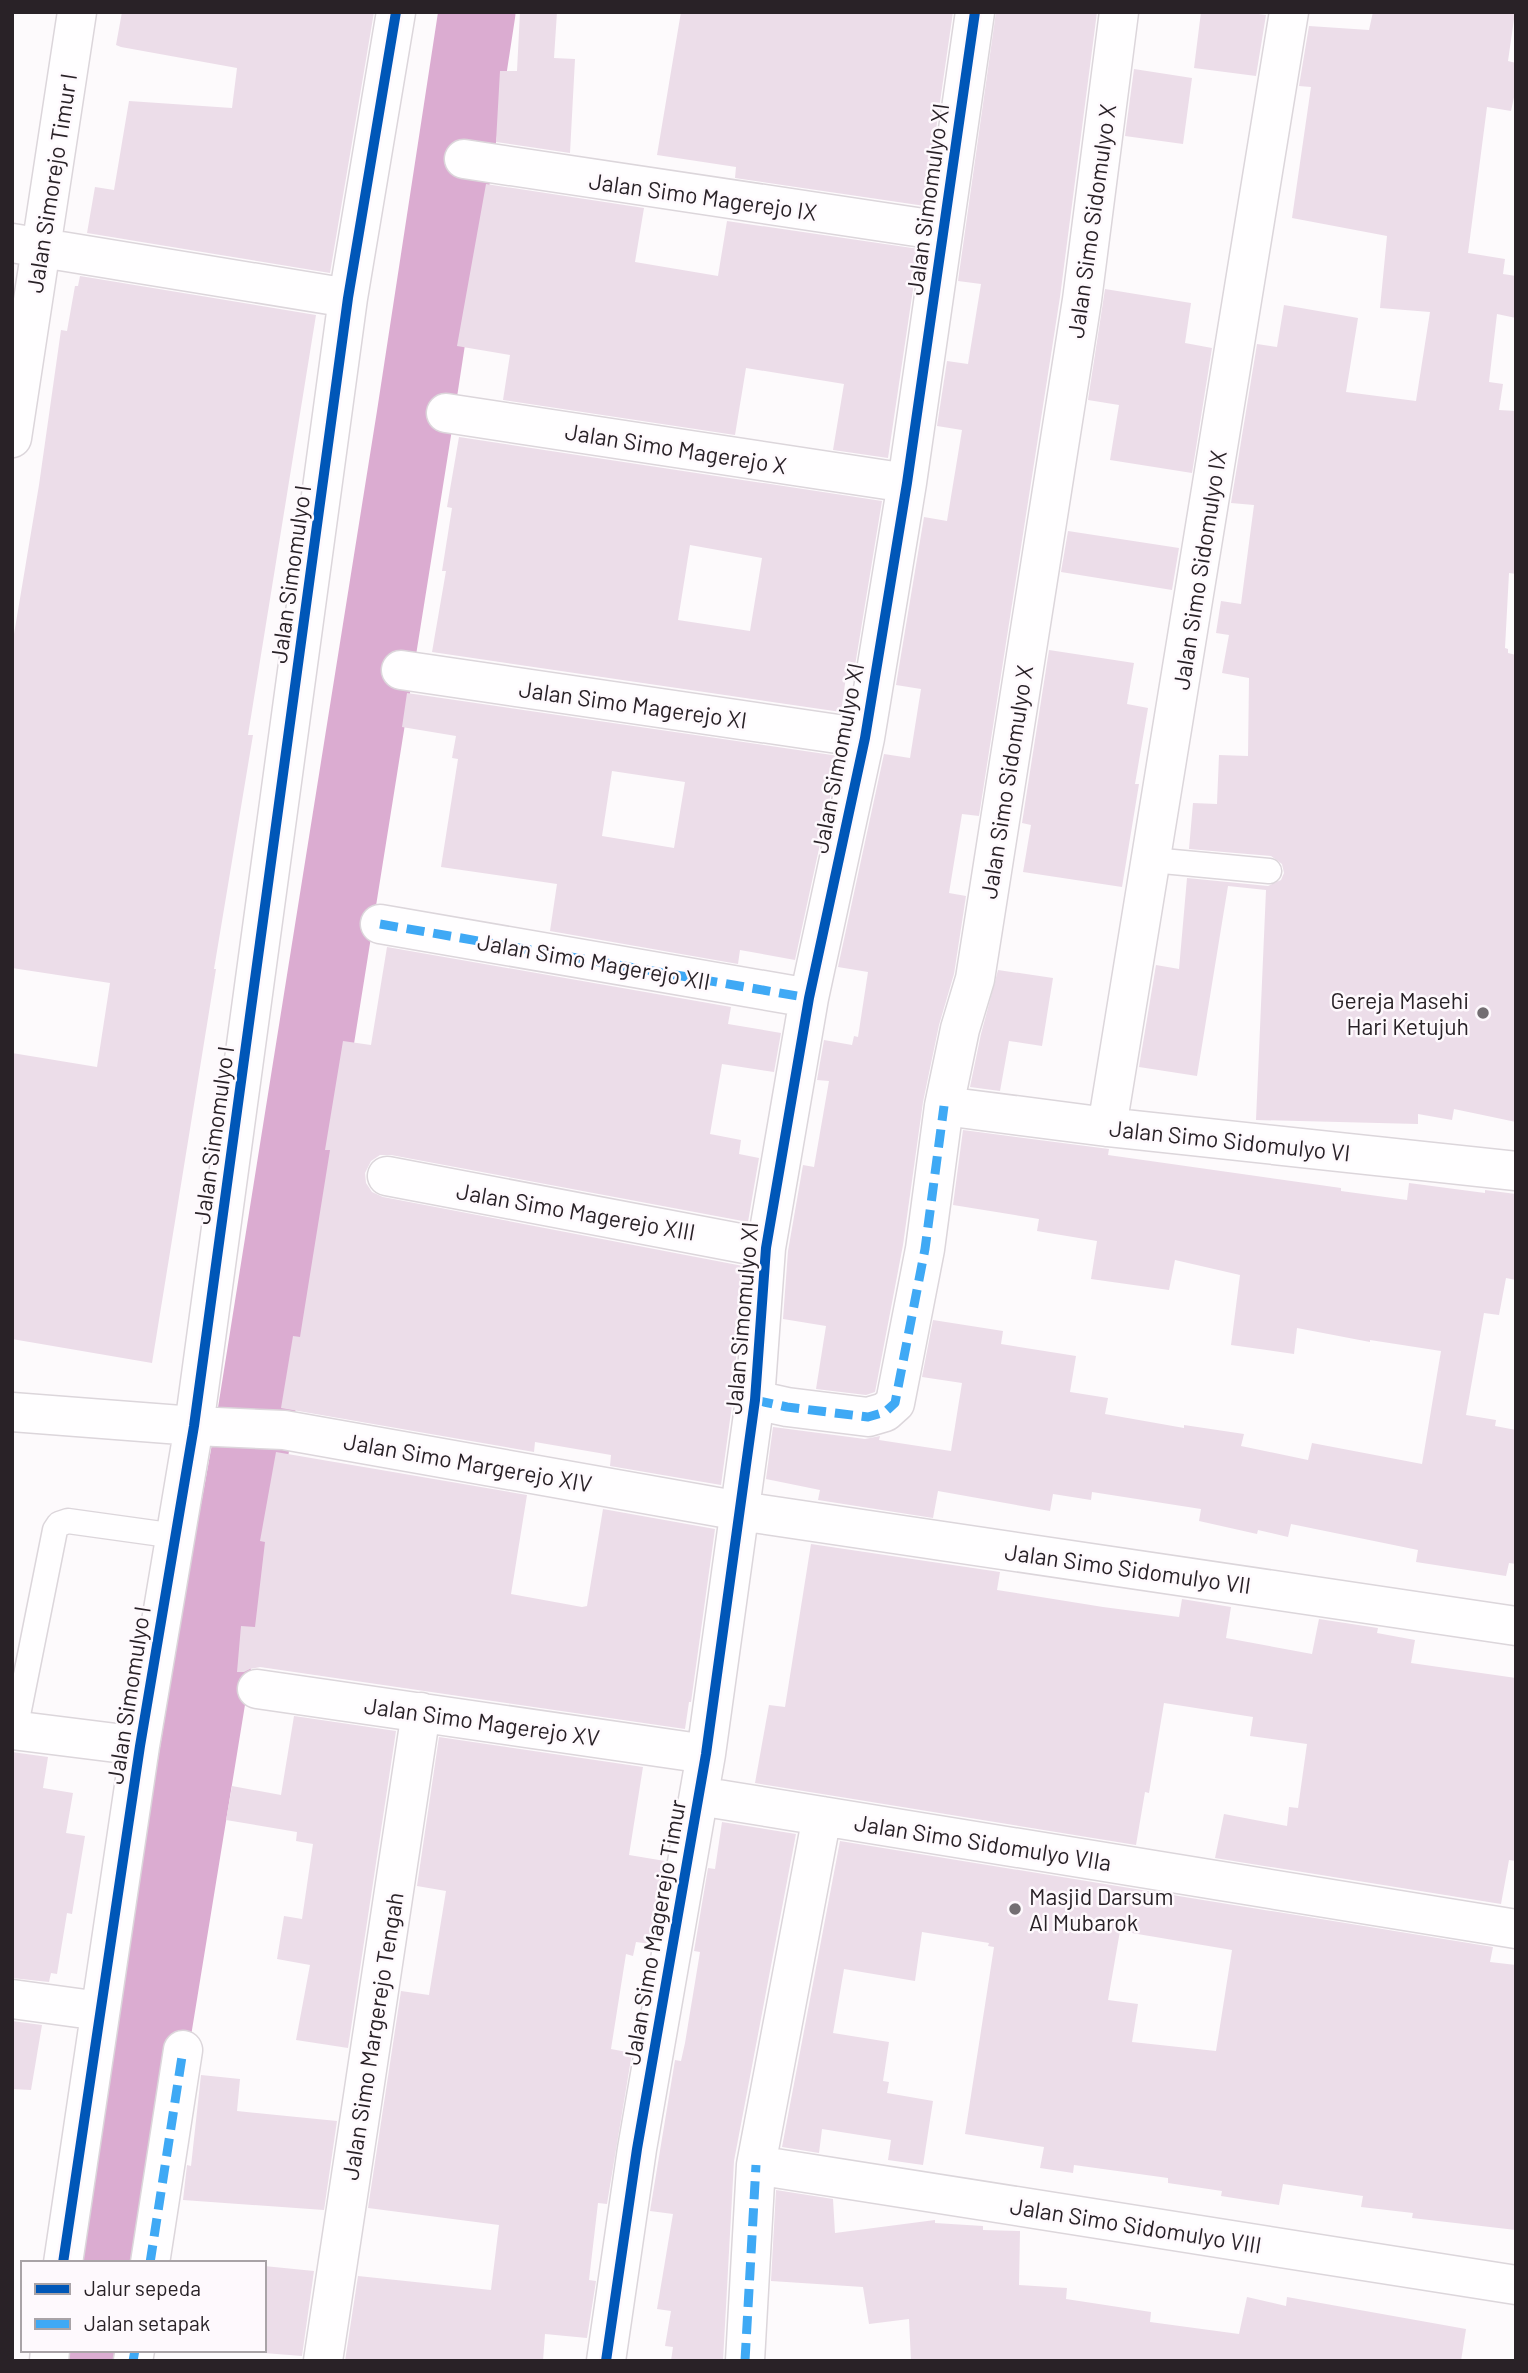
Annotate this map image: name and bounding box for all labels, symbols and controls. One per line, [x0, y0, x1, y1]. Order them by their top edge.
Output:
street label: Jalan Simorejo Timur I [20, 71, 82, 295]
street label: Jalan Simomulyo XI [900, 101, 954, 297]
street label: Jalan Simo Sidomulyo X [1061, 102, 1121, 340]
street label: Jalan Simo Magerejo IX [587, 166, 819, 226]
street label: Jalan Simo Magerejo X [563, 417, 789, 479]
street label: Jalan Simo Sidomulyo IX [1166, 448, 1232, 692]
street label: Jalan Simomulyo I [264, 483, 316, 665]
street label: Jalan Simomulyo XI [805, 660, 869, 856]
street label: Jalan Simo Sidomulyo X [974, 663, 1038, 901]
street label: Jalan Simo Magerejo XI [517, 674, 749, 734]
street label: Jalan Simo Magerejo XII [475, 927, 713, 995]
place label: Gereja Masehi Hari Ketujuh [1330, 986, 1469, 1040]
marker: Gereja Masehi Hari Ketujuh [1475, 1005, 1491, 1021]
street label: Jalan Simomulyo I [187, 1044, 239, 1226]
street label: Jalan Simo Sidomulyo VI [1108, 1113, 1352, 1167]
street label: Jalan Simo Magerejo XIII [454, 1176, 698, 1246]
street label: Jalan Simomulyo XI [719, 1221, 763, 1415]
street label: Jalan Simo Margerejo XIV [342, 1426, 594, 1498]
street label: Jalan Simo Sidomulyo VII [1003, 1537, 1253, 1599]
street label: Jalan Simomulyo I [100, 1604, 156, 1786]
street label: Jalan Simo Magerejo XV [362, 1691, 602, 1751]
street label: Jalan Simo Magerejo Timur [617, 1797, 691, 2067]
street label: Jalan Simo Sidomulyo VIIa [852, 1808, 1114, 1876]
place label: Masjid Darsum Al Mubarok [1029, 1882, 1173, 1936]
street label: Jalan Simo Margerejo Tengah [335, 1890, 409, 2182]
marker: Masjid Darsum Al Mubarok [1007, 1901, 1023, 1917]
street label: Jalan Simo Sidomulyo VIII [1008, 2191, 1264, 2259]
legend [21, 2261, 266, 2352]
text: Jalur sepeda [84, 2275, 201, 2300]
text: Jalan setapak [84, 2310, 210, 2335]

